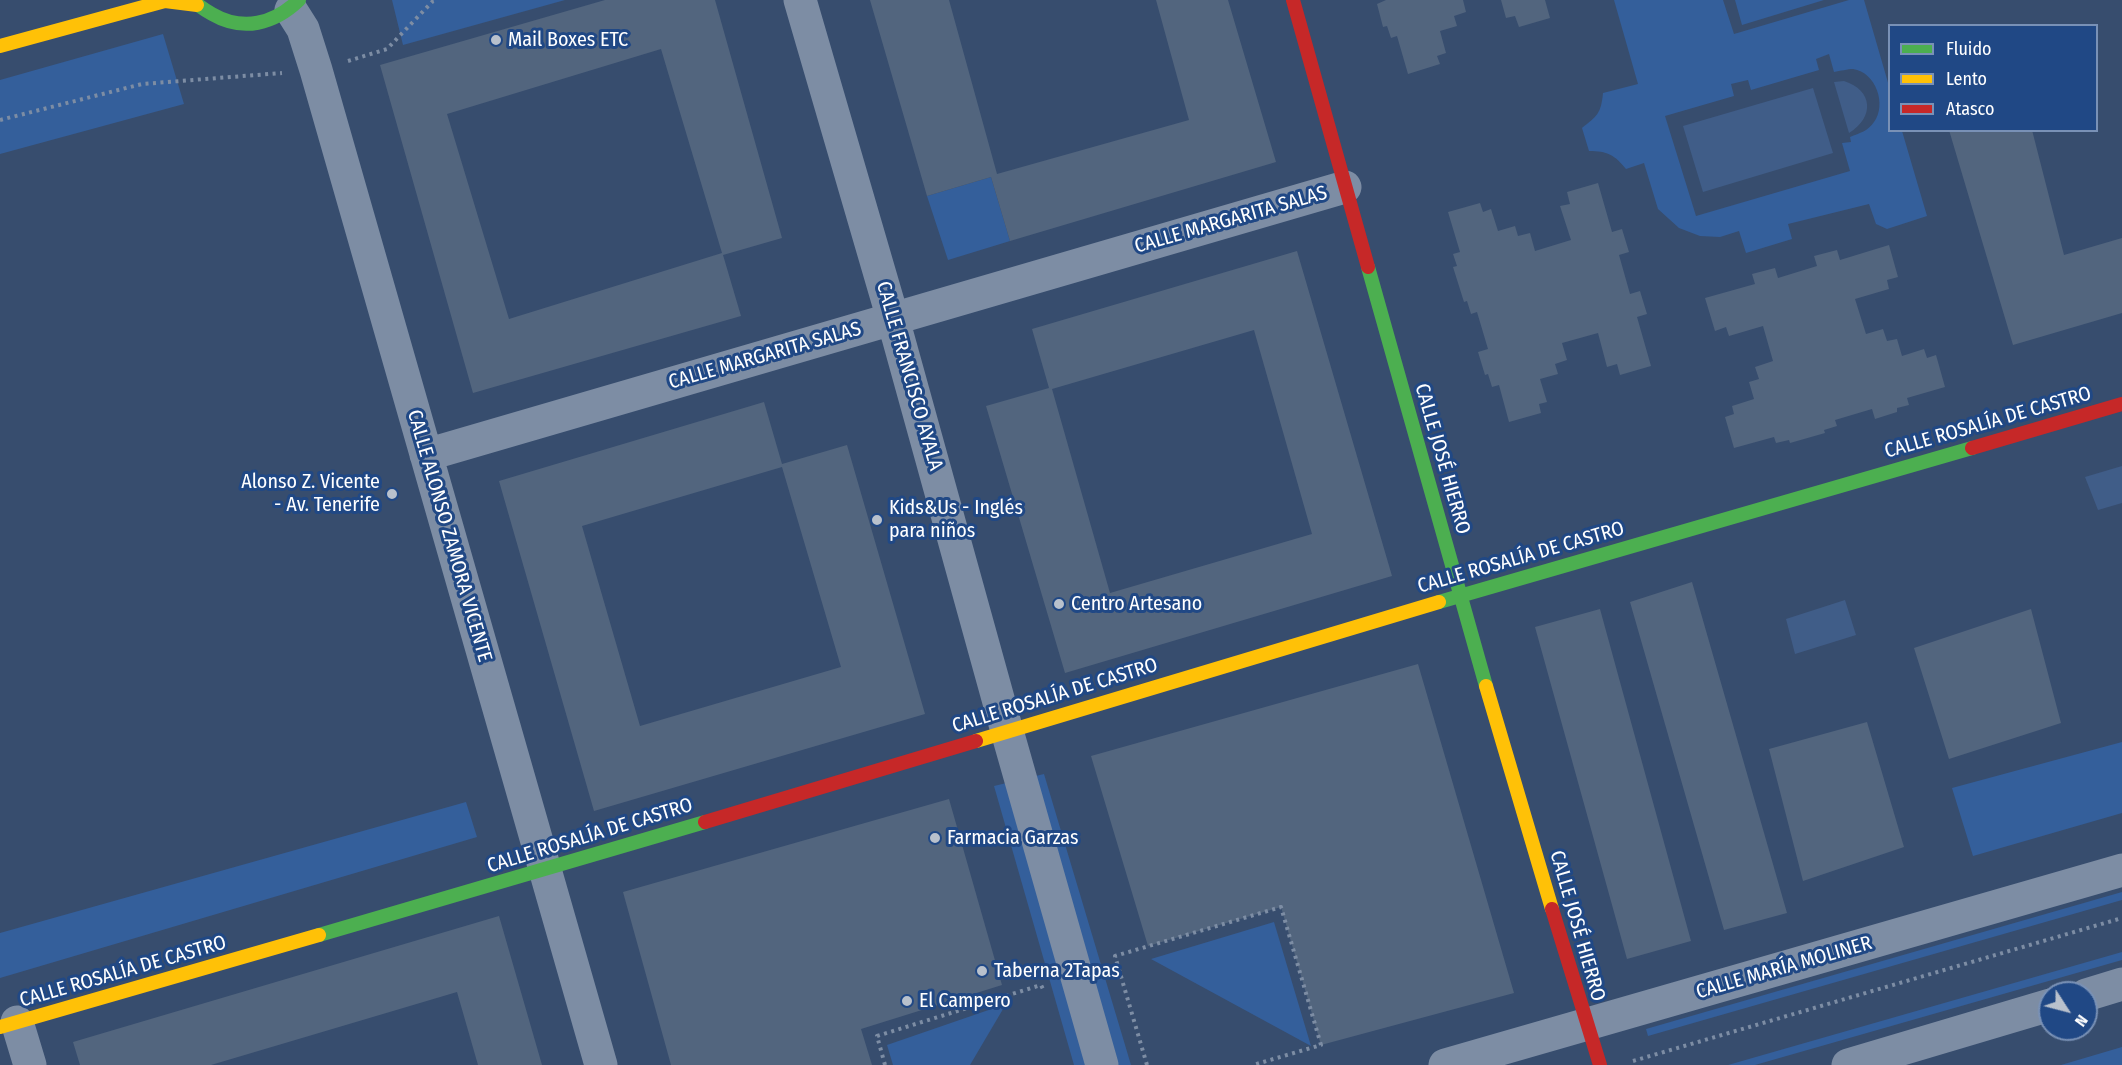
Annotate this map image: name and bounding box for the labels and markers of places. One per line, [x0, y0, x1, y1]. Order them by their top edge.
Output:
place label: Mail Boxes ETC [508, 28, 628, 52]
marker: Mail Boxes ETC [489, 33, 503, 47]
place label: Alonso Z. Vicente - Av. Tenerife [241, 470, 380, 517]
marker: Alonso Z. Vicente - Av. Tenerife [385, 487, 399, 501]
place label: Kids&Us - Inglés para niños [889, 496, 1023, 543]
marker: Kids&Us - Inglés para niños [870, 513, 884, 527]
place label: Centro Artesano [1071, 592, 1202, 616]
marker: Centro Artesano [1052, 597, 1066, 611]
place label: Farmacia Garzas [947, 826, 1079, 850]
marker: Farmacia Garzas [928, 831, 942, 845]
place label: Taberna 2Tapas [994, 959, 1120, 983]
marker: Taberna 2Tapas [975, 964, 989, 978]
place label: El Campero [919, 989, 1011, 1013]
marker: El Campero [900, 994, 914, 1008]

